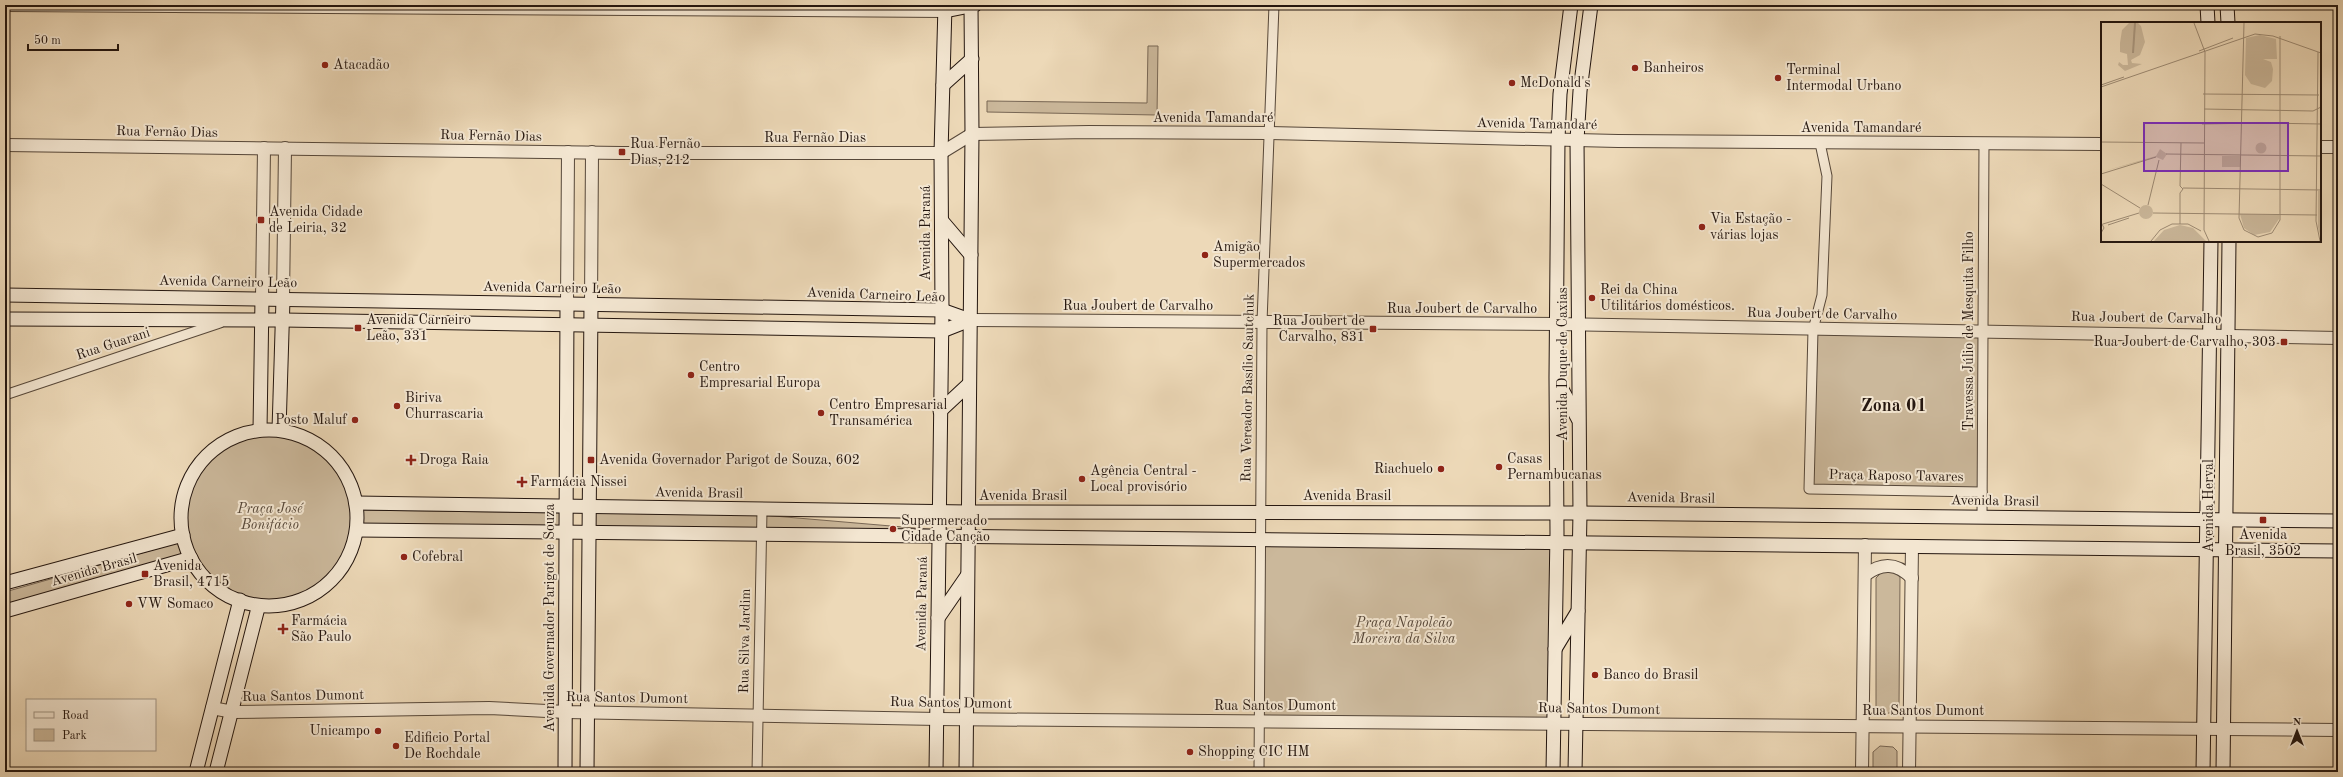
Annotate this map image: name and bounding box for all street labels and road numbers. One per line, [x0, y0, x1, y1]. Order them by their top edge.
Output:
street label: Avenida Tamandaré [1153, 111, 1273, 125]
street label: Avenida Tamandaré [1477, 116, 1597, 132]
street label: Avenida Tamandaré [1801, 121, 1921, 135]
street label: Rua Fernão Dias [116, 124, 218, 140]
street label: Rua Fernão Dias [440, 128, 542, 144]
street label: Rua Fernão Dias [764, 131, 866, 145]
street label: Avenida Paraná [919, 185, 933, 281]
street label: Travessa Júlio de Mesquita Filho [1962, 231, 1976, 431]
street label: Avenida Carneiro Leão [159, 274, 297, 290]
street label: Avenida Carneiro Leão [483, 280, 621, 296]
street label: Avenida Carneiro Leão [807, 286, 946, 304]
street label: Avenida Duque de Caxias [1556, 287, 1570, 441]
street label: Rua Vereador Basílio Sautchuk [1239, 294, 1257, 482]
street label: Rua Joubert de Carvalho [1063, 299, 1213, 313]
street label: Rua Joubert de Carvalho [1387, 302, 1537, 316]
street label: Rua Joubert de Carvalho [1747, 306, 1897, 322]
street label: Rua Joubert de Carvalho [2071, 310, 2221, 326]
street label: Rua Guarani [74, 325, 152, 363]
street label: Avenida Herval [2202, 459, 2216, 553]
street label: Praça Raposo Tavares [1828, 468, 1964, 484]
street label: Avenida Brasil [655, 485, 744, 501]
street label: Avenida Brasil [979, 489, 1067, 503]
street label: Avenida Brasil [1303, 489, 1391, 503]
street label: Avenida Brasil [1627, 490, 1716, 506]
street label: Avenida Brasil [1951, 493, 2040, 509]
street label: Avenida Governador Parigot de Souza [543, 504, 557, 732]
street label: Avenida Brasil [50, 551, 139, 589]
street label: Avenida Paraná [914, 556, 930, 652]
street label: Rua Silva Jardim [737, 588, 753, 694]
street label: Rua Santos Dumont [242, 688, 364, 704]
street label: Rua Santos Dumont [566, 690, 688, 706]
street label: Rua Santos Dumont [890, 695, 1012, 711]
street label: Rua Santos Dumont [1214, 699, 1336, 713]
street label: Rua Santos Dumont [1538, 701, 1660, 717]
street label: Rua Santos Dumont [1862, 704, 1984, 718]

